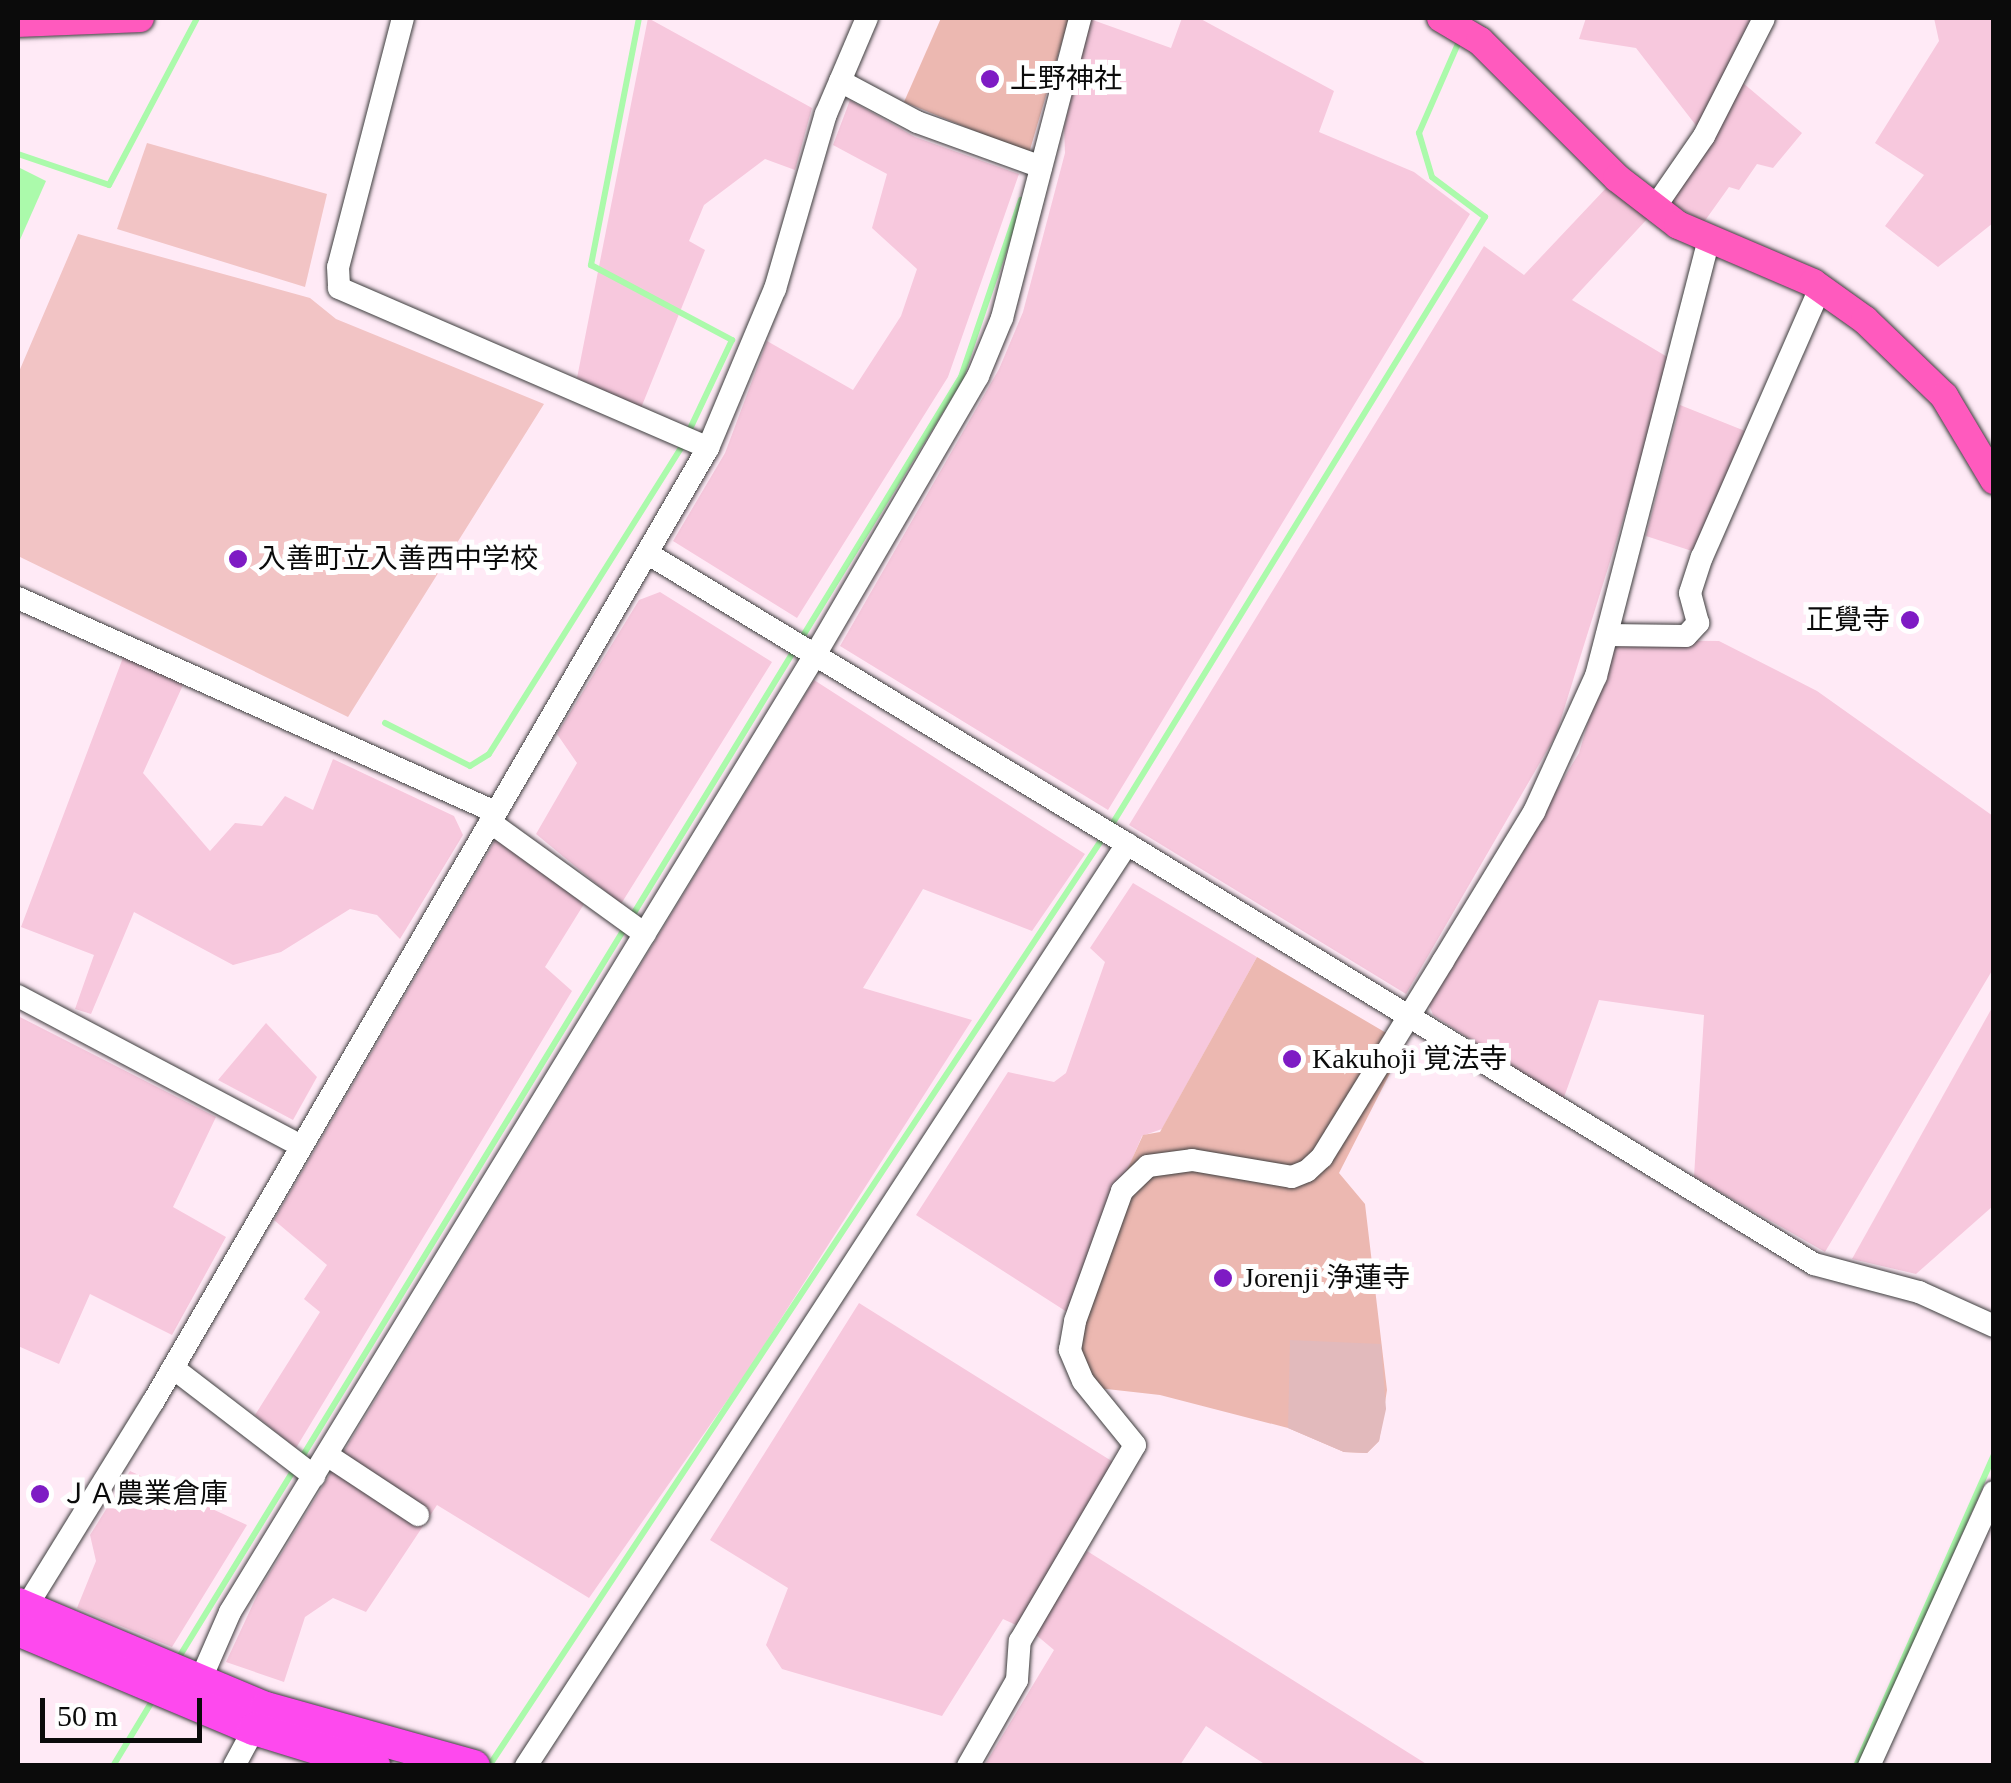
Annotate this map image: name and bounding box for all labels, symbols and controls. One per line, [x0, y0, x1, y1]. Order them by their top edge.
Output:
place label: 上野神社 [1010, 62, 1122, 96]
marker: 上野神社 [979, 68, 1001, 90]
place label: 入善町立入善西中学校 [258, 542, 538, 576]
marker: 入善町立入善西中学校 [227, 548, 249, 570]
place label: 正覺寺 [1806, 603, 1890, 637]
marker: 正覺寺 [1899, 609, 1921, 631]
place label: Kakuhoji 覚法寺 [1312, 1042, 1507, 1076]
marker: Kakuhoji 覚法寺 [1281, 1048, 1303, 1070]
place label: Jorenji 浄蓮寺 [1243, 1261, 1410, 1295]
marker: Jorenji 浄蓮寺 [1212, 1267, 1234, 1289]
place label: ＪＡ農業倉庫 [60, 1477, 228, 1511]
marker: ＪＡ農業倉庫 [29, 1483, 51, 1505]
scale bar [45, 1678, 208, 1740]
text: 50 m [57, 1699, 118, 1732]

